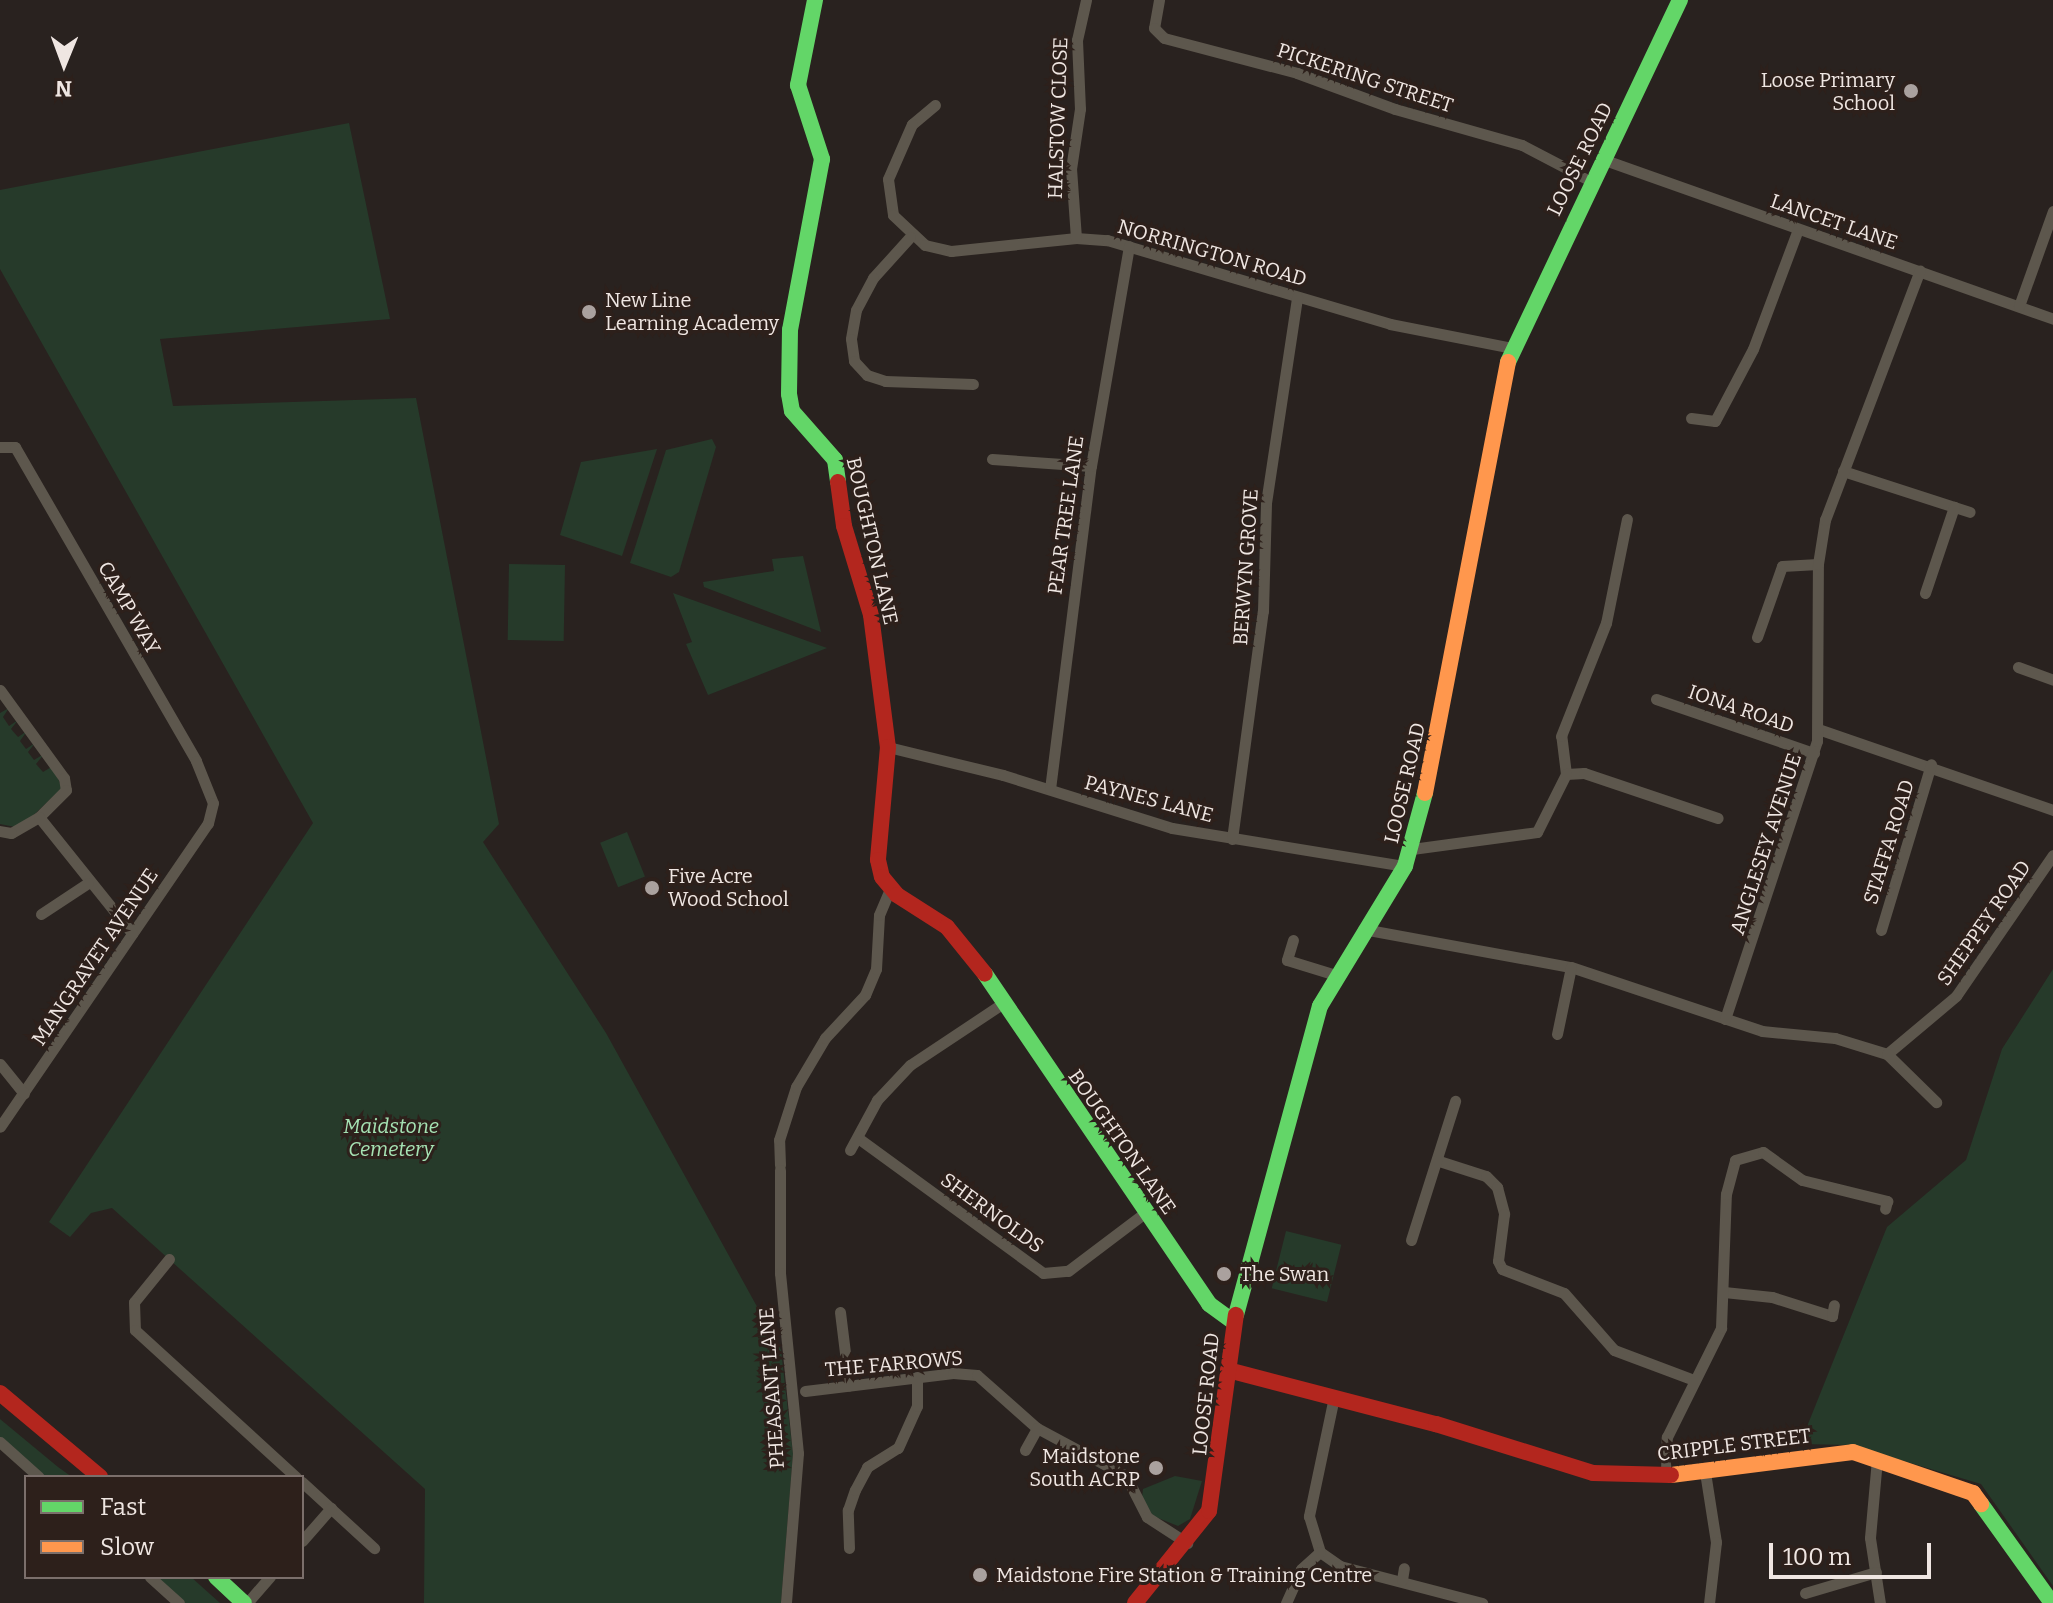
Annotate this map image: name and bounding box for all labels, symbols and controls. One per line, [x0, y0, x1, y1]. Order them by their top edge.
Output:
north arrow [24, 24, 104, 104]
street label: HALSTOW CLOSE [1043, 37, 1073, 199]
street label: PICKERING STREET [1274, 38, 1456, 118]
place label: Loose Primary School [1761, 68, 1895, 115]
text: N [55, 75, 72, 102]
marker: Loose Primary School [1902, 82, 1920, 100]
street label: LOOSE ROAD [1542, 98, 1618, 220]
street label: LANCET LANE [1767, 189, 1901, 255]
street label: NORRINGTON ROAD [1115, 214, 1309, 292]
place label: New Line Learning Academy [605, 288, 779, 335]
marker: New Line Learning Academy [580, 303, 598, 321]
street label: PEAR TREE LANE [1043, 434, 1089, 596]
street label: BOUGHTON LANE [841, 455, 903, 627]
street label: BERWYN GROVE [1229, 488, 1263, 646]
street label: CAMP WAY [93, 557, 165, 659]
street label: IONA ROAD [1685, 680, 1797, 738]
street label: LOOSE ROAD [1379, 720, 1431, 846]
street label: ANGLESEY AVENUE [1725, 750, 1807, 938]
street label: PAYNES LANE [1082, 770, 1216, 828]
street label: STAFFA ROAD [1859, 777, 1919, 907]
street label: SHEPPEY ROAD [1932, 856, 2036, 990]
street label: MANGRAVET AVENUE [27, 864, 163, 1050]
place label: Five Acre Wood School [668, 864, 789, 911]
marker: Five Acre Wood School [643, 879, 661, 897]
street label: BOUGHTON LANE [1063, 1065, 1181, 1219]
park label: Maidstone Cemetery [343, 1114, 439, 1161]
street label: SHERNOLDS [936, 1168, 1048, 1258]
place label: The Swan [1240, 1262, 1329, 1286]
marker: The Swan [1215, 1265, 1233, 1283]
street label: PHEASANT LANE [754, 1307, 790, 1469]
street label: LOOSE ROAD [1188, 1331, 1224, 1457]
street label: THE FARROWS [824, 1346, 964, 1382]
street label: CRIPPLE STREET [1656, 1424, 1812, 1466]
place label: Maidstone South ACRP [1029, 1444, 1140, 1491]
marker: Maidstone South ACRP [1147, 1459, 1165, 1477]
legend [24, 1475, 304, 1579]
text: Fast [100, 1493, 146, 1521]
scale bar [1773, 1527, 1935, 1577]
text: Slow [100, 1533, 154, 1561]
text: 100 m [1783, 1543, 1851, 1571]
place label: Maidstone Fire Station & Training Centre [996, 1563, 1372, 1587]
marker: Maidstone Fire Station & Training Centre [971, 1566, 989, 1584]

